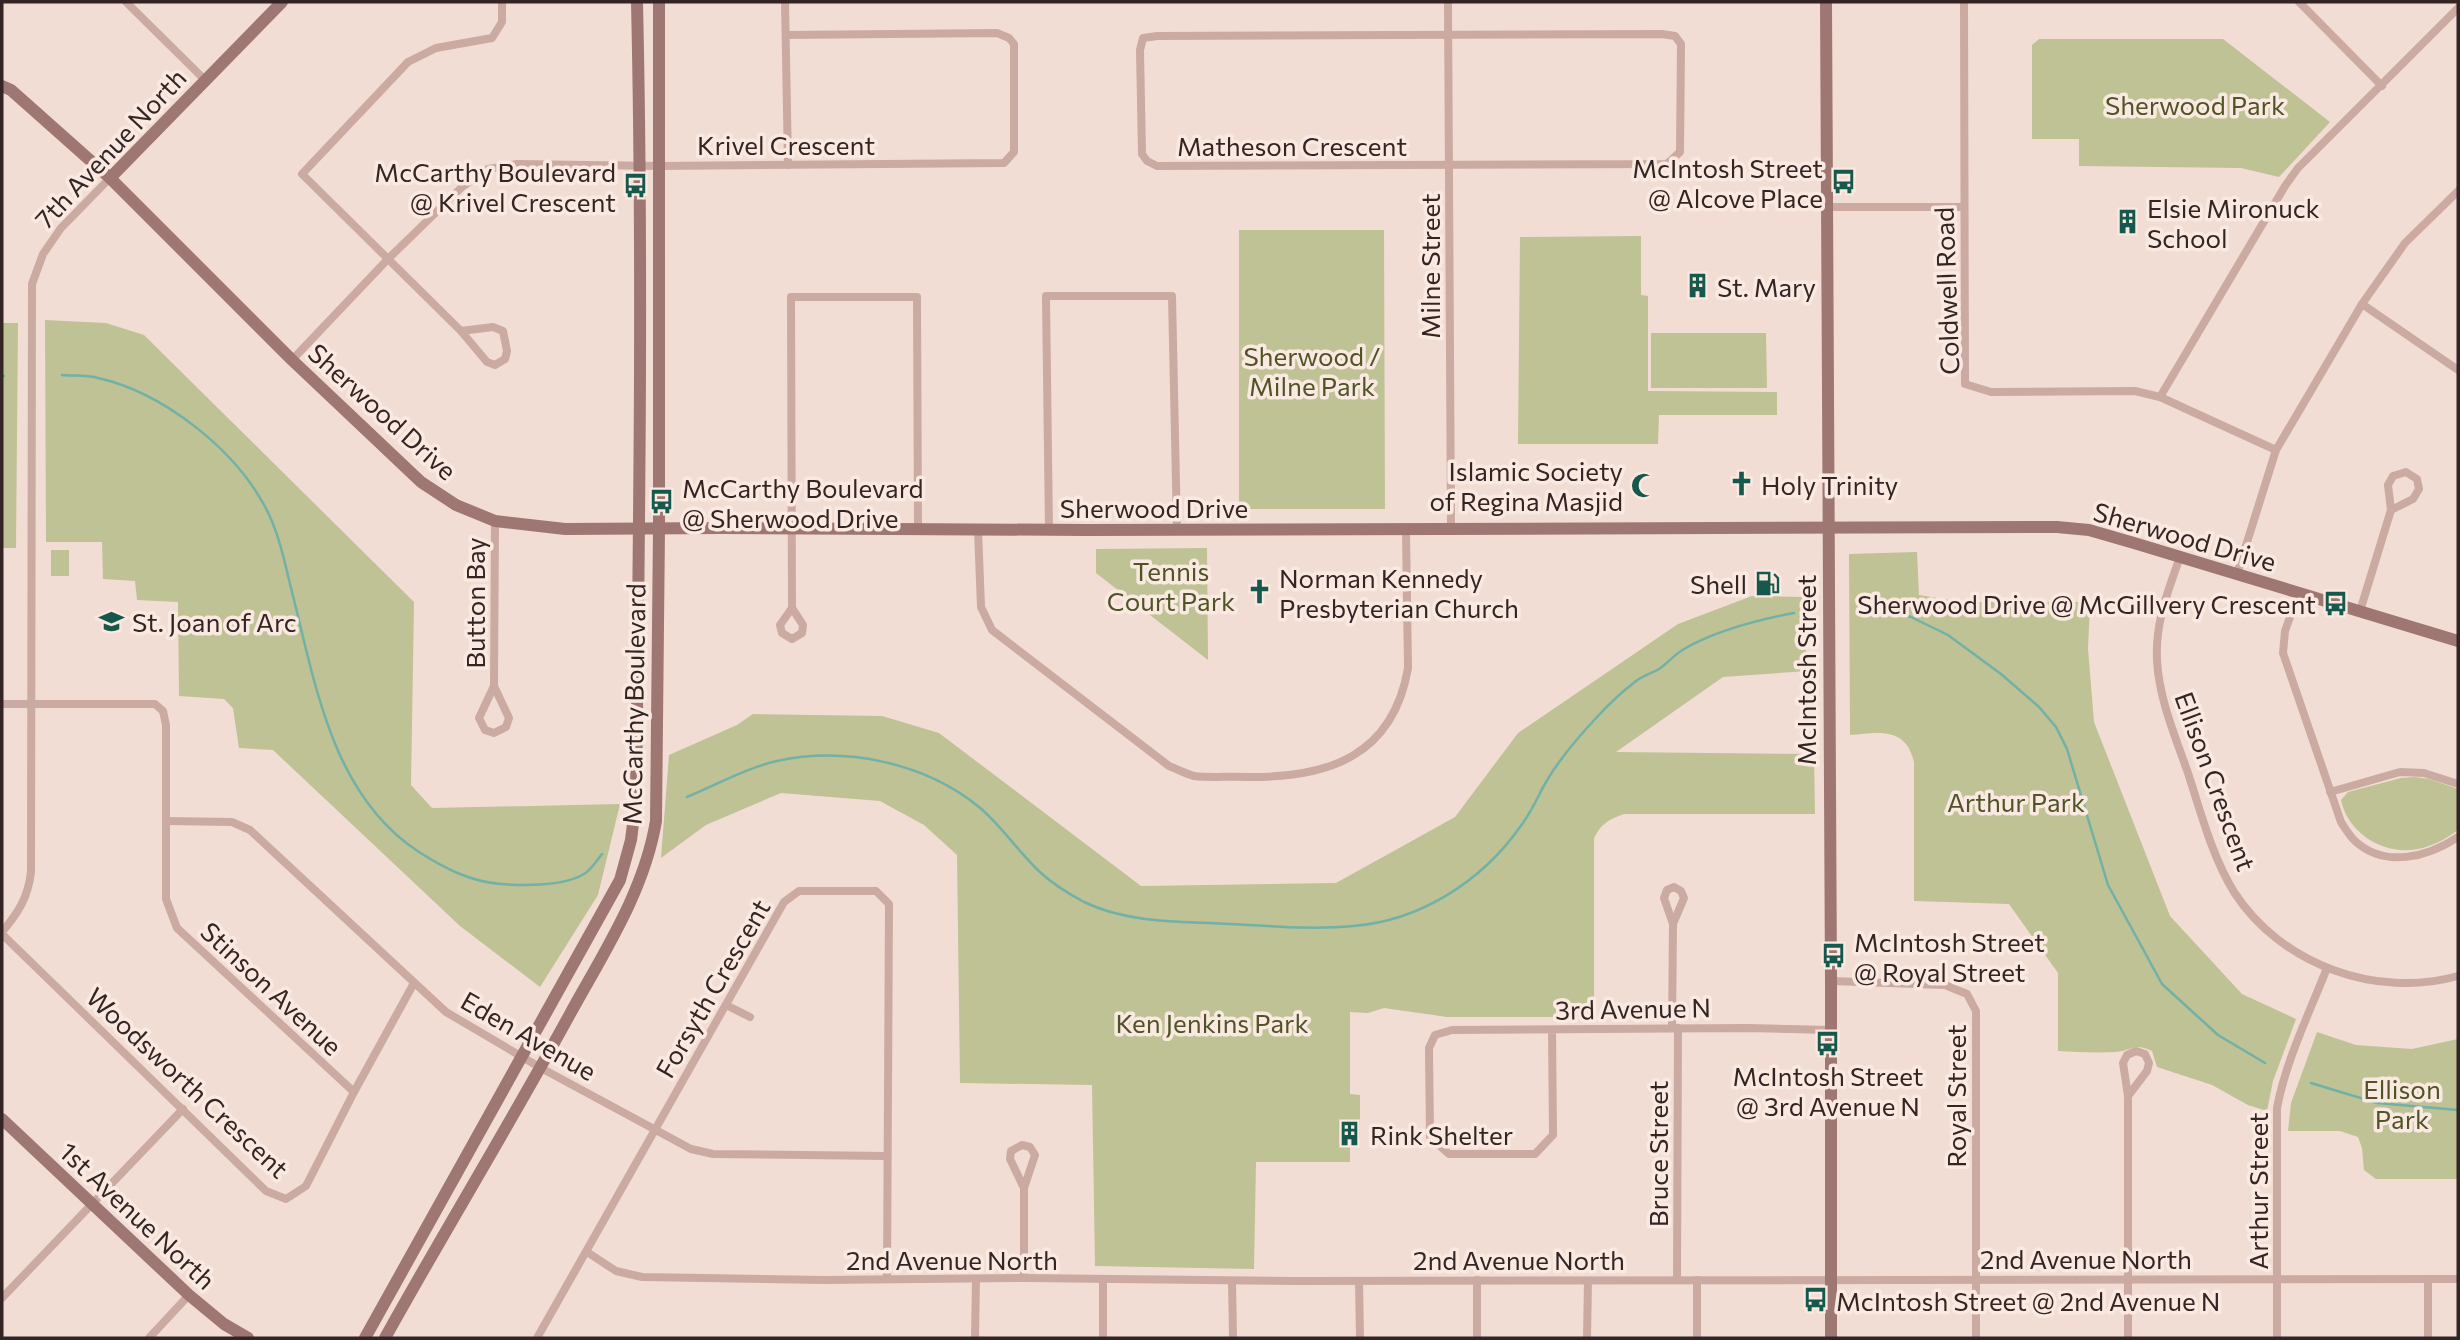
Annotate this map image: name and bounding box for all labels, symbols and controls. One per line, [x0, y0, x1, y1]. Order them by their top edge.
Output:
street label: 7th Avenue North [28, 62, 192, 234]
park label: Sherwood Park [2105, 89, 2285, 120]
street label: Krivel Crescent [697, 129, 875, 160]
street label: Matheson Crescent [1177, 130, 1407, 161]
place label: McIntosh Street @ Alcove Place [1632, 152, 1823, 213]
place label: McCarthy Boulevard @ Krivel Crescent [374, 156, 616, 217]
bus stop icon: McIntosh Street @ Alcove Place [1829, 168, 1857, 196]
bus stop icon: McCarthy Boulevard @ Krivel Crescent [622, 172, 650, 200]
place label: Elsie Mironuck School [2147, 192, 2320, 253]
street label: Milne Street [1414, 193, 1445, 339]
street label: Coldwell Road [1928, 207, 1964, 375]
building icon: Elsie Mironuck School [2113, 208, 2141, 236]
place label: St. Mary [1717, 271, 1816, 302]
building icon: St. Mary [1683, 272, 1711, 300]
street label: Sherwood Drive [303, 336, 463, 486]
park label: Sherwood / Milne Park [1243, 340, 1381, 401]
place label: Islamic Society of Regina Masjid [1429, 455, 1623, 516]
place label: Holy Trinity [1761, 469, 1898, 500]
church icon: Holy Trinity [1727, 470, 1755, 498]
mosque icon: Islamic Society of Regina Masjid [1629, 471, 1657, 499]
place label: McCarthy Boulevard @ Sherwood Drive [682, 472, 924, 533]
bus stop icon: McCarthy Boulevard @ Sherwood Drive [648, 488, 676, 516]
street label: Sherwood Drive [1060, 492, 1248, 523]
street label: Sherwood Drive [2090, 495, 2280, 577]
street label: Button Bay [459, 537, 490, 669]
park label: Tennis Court Park [1107, 555, 1235, 616]
place label: Norman Kennedy Presbyterian Church [1279, 562, 1519, 623]
place label: Shell [1690, 568, 1747, 599]
fuel station icon: Shell [1753, 569, 1781, 597]
street label: McIntosh Street [1790, 575, 1821, 765]
church icon: Norman Kennedy Presbyterian Church [1245, 578, 1273, 606]
street label: McCarthy Boulevard [615, 583, 651, 825]
place label: Sherwood Drive @ McGillvery Crescent [1857, 588, 2316, 619]
bus stop icon: Sherwood Drive @ McGillvery Crescent [2322, 589, 2350, 617]
place label: St. Joan of Arc [132, 606, 297, 637]
school or university icon: St. Joan of Arc [98, 607, 126, 635]
street label: Ellison Crescent [2169, 687, 2263, 875]
park label: Arthur Park [1947, 786, 2085, 817]
street label: Forsyth Crescent [648, 893, 776, 1083]
street label: Stinson Avenue [195, 915, 349, 1061]
place label: McIntosh Street @ Royal Street [1854, 926, 2045, 987]
bus stop icon: McIntosh Street @ Royal Street [1820, 942, 1848, 970]
street label: Woodsworth Crescent [81, 980, 295, 1184]
street label: Eden Avenue [456, 984, 602, 1086]
street label: 3rd Avenue N [1555, 991, 1711, 1025]
park label: Ken Jenkins Park [1115, 1007, 1309, 1038]
street label: Royal Street [1940, 1024, 1971, 1168]
bus stop icon: McIntosh Street @ 3rd Avenue N [1814, 1029, 1842, 1057]
place label: McIntosh Street @ 3rd Avenue N [1733, 1060, 1923, 1121]
park label: Ellison Park [2363, 1073, 2441, 1134]
street label: Bruce Street [1642, 1081, 1673, 1227]
street label: Arthur Street [2242, 1112, 2273, 1270]
place label: Rink Shelter [1370, 1119, 1513, 1150]
building icon: Rink Shelter [1336, 1120, 1364, 1148]
street label: 1st Avenue North [54, 1135, 222, 1295]
street label: 2nd Avenue North [1980, 1243, 2192, 1274]
street label: 2nd Avenue North [846, 1244, 1058, 1275]
street label: 2nd Avenue North [1413, 1244, 1625, 1275]
place label: McIntosh Street @ 2nd Avenue N [1836, 1285, 2220, 1316]
bus stop icon: McIntosh Street @ 2nd Avenue N [1802, 1286, 1830, 1314]

